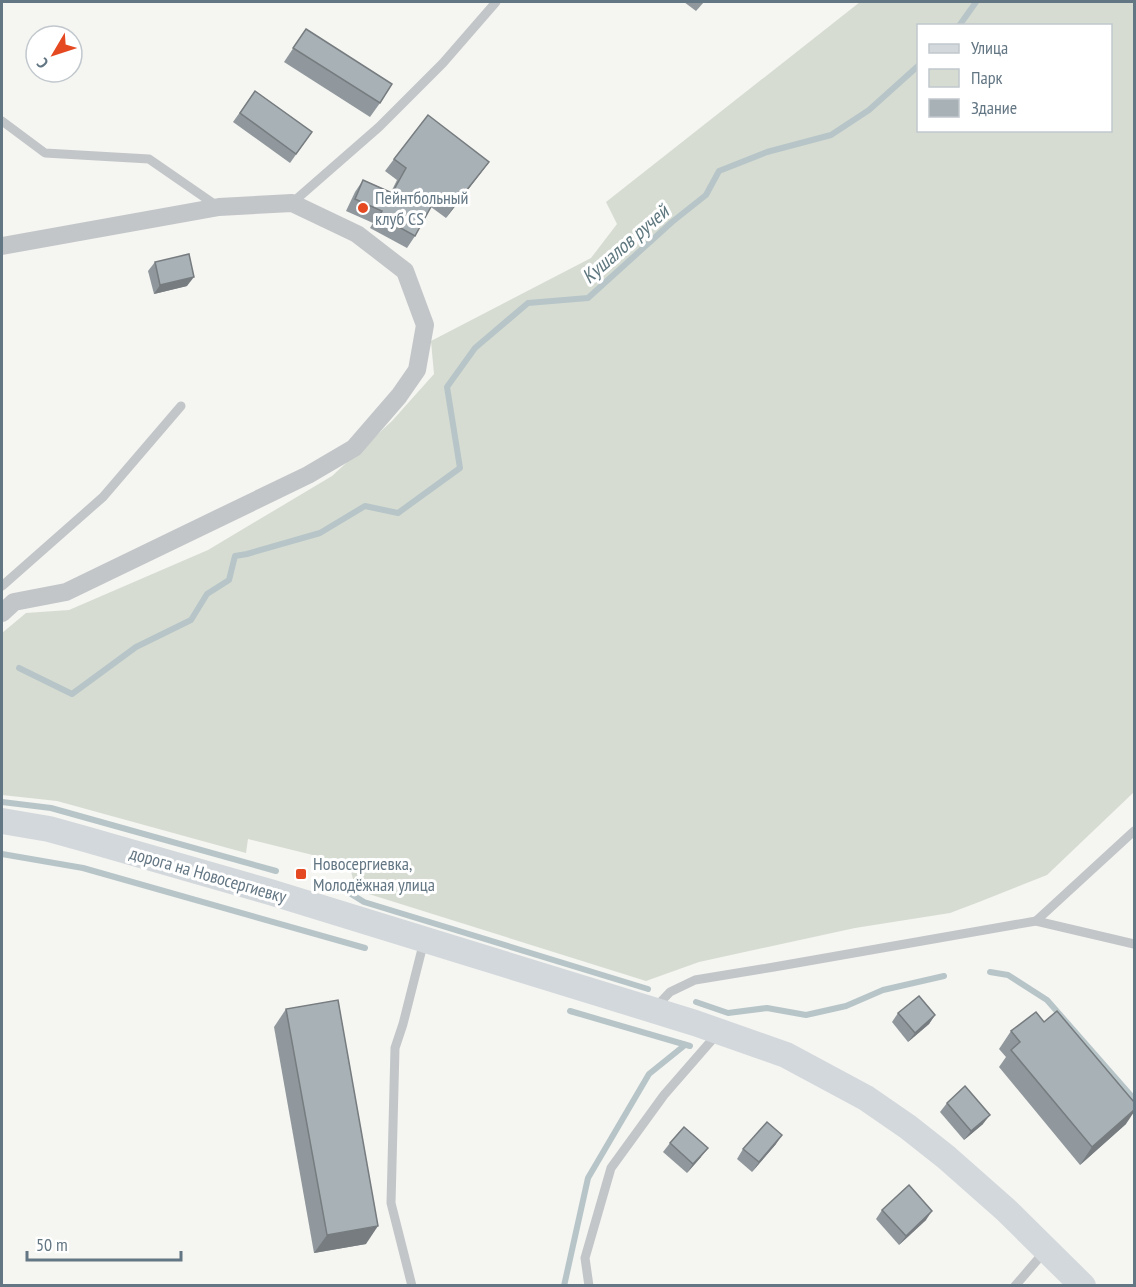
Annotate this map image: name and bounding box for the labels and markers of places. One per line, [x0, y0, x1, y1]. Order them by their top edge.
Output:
place label: Пейнтбольный клуб CS [375, 186, 468, 230]
marker: Пейнтбольный клуб CS [356, 201, 370, 215]
place label: Новосергиевка, Молодёжная улица [313, 852, 435, 896]
marker: Новосергиевка, Молодёжная улица [294, 867, 308, 881]

